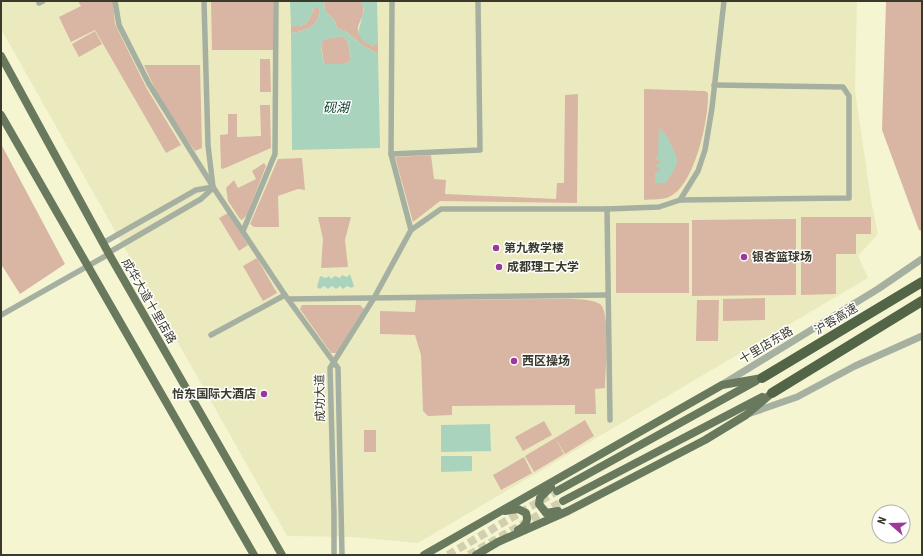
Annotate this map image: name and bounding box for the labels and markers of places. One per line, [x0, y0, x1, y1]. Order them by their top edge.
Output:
place label: 第九教学楼 [504, 241, 564, 255]
marker: 第九教学楼 [491, 243, 501, 253]
place label: 银杏篮球场 [752, 250, 812, 264]
marker: 银杏篮球场 [739, 252, 749, 262]
place label: 成都理工大学 [507, 260, 579, 274]
marker: 成都理工大学 [494, 262, 504, 272]
place label: 西区操场 [522, 354, 570, 368]
marker: 西区操场 [509, 356, 519, 366]
place label: 怡东国际大酒店 [172, 387, 256, 401]
marker: 怡东国际大酒店 [259, 389, 269, 399]

